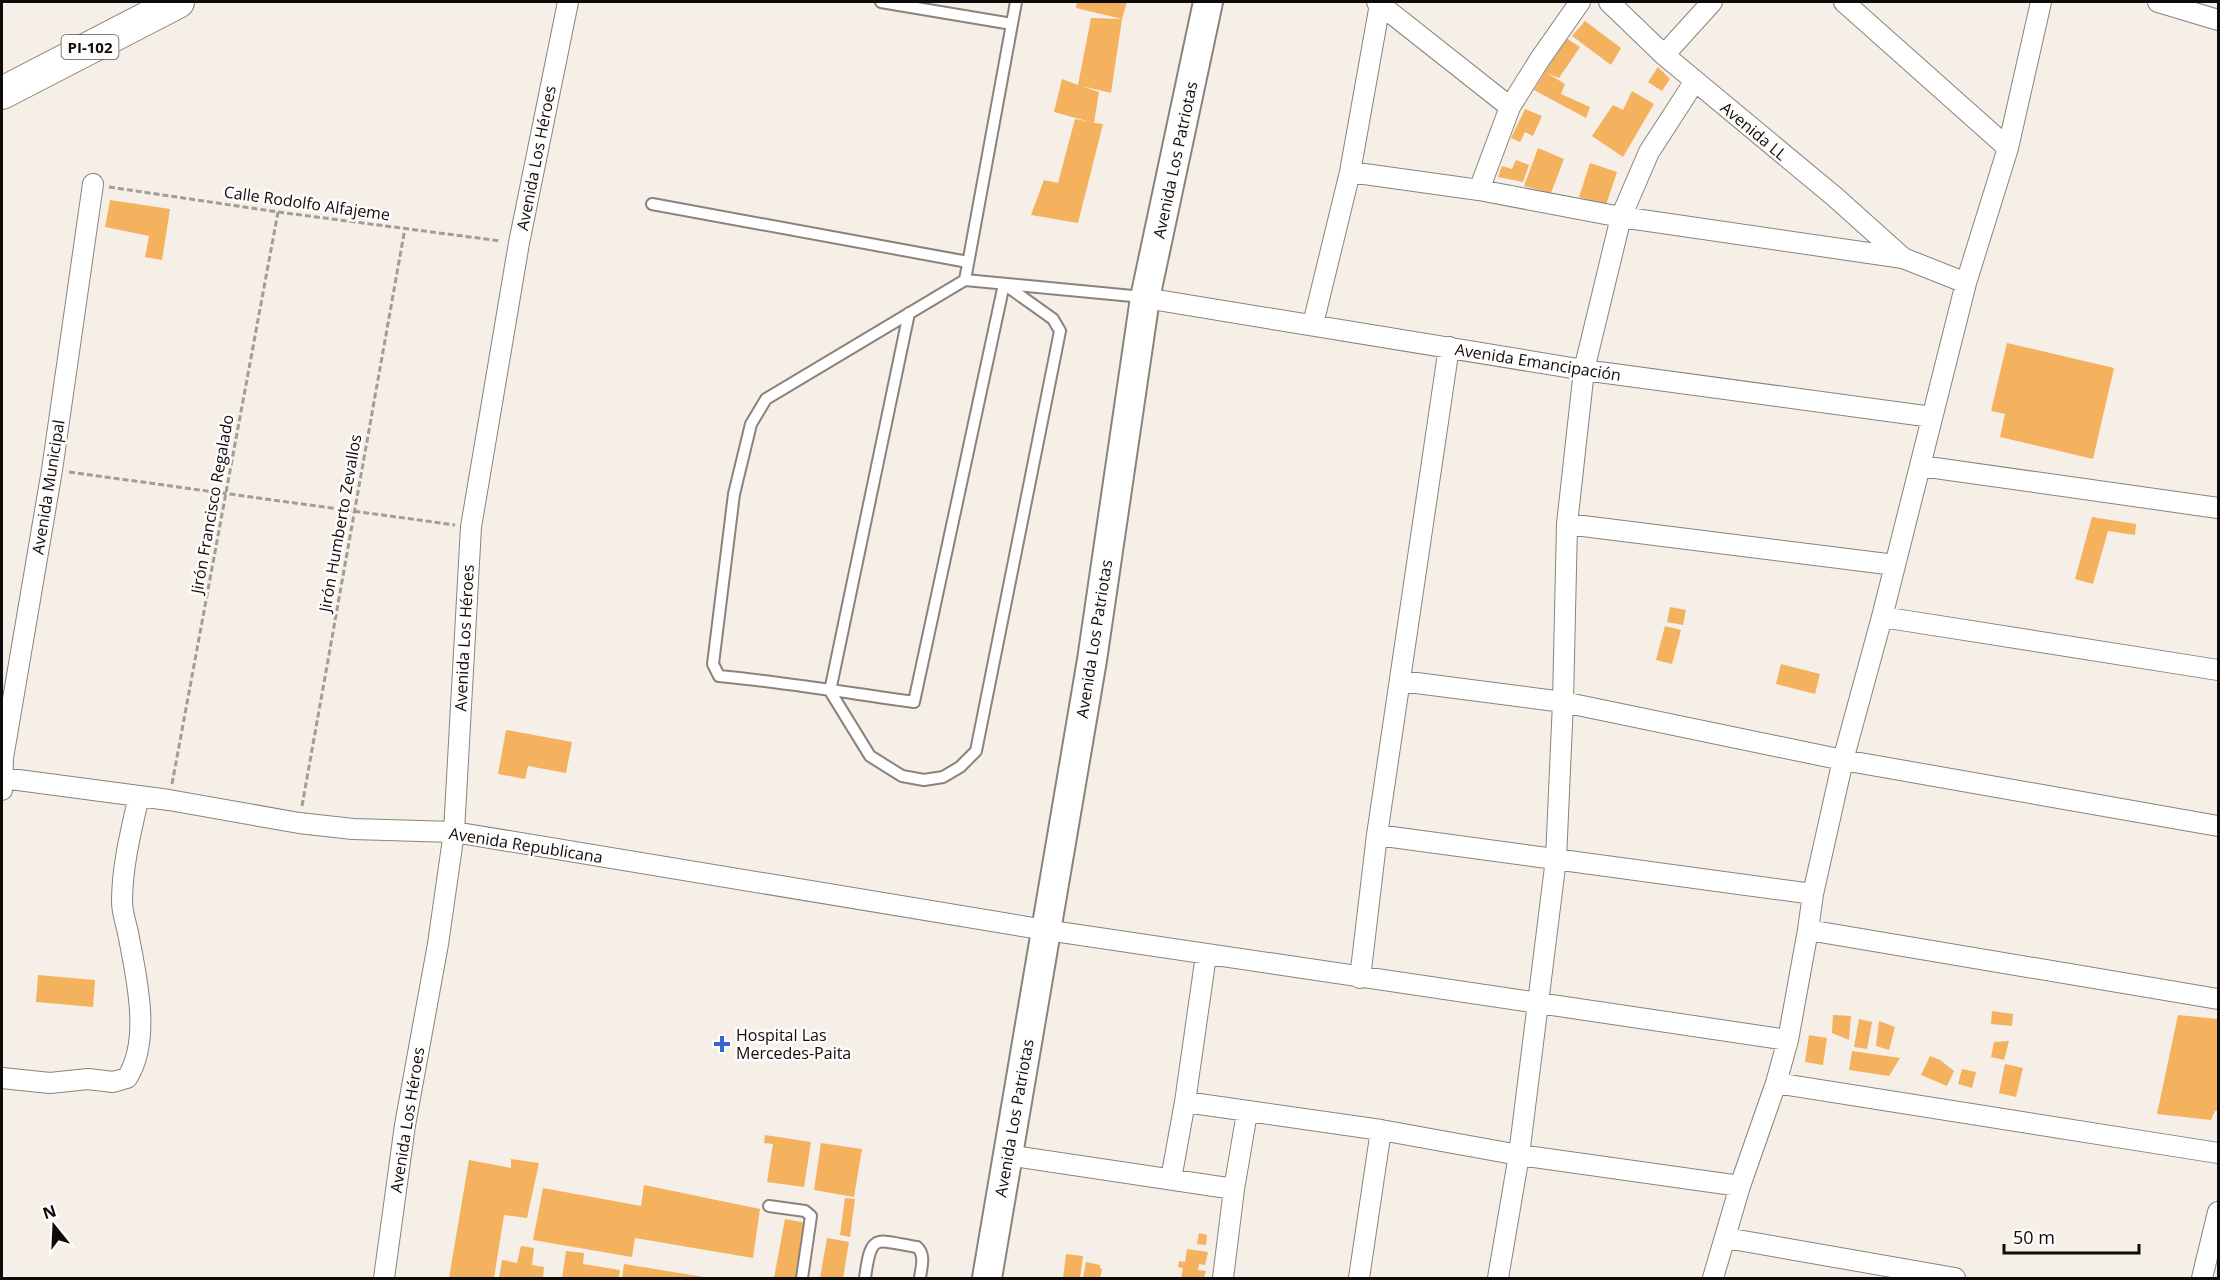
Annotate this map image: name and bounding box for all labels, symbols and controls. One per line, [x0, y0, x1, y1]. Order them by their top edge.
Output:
road number: PI-102 [62, 35, 118, 59]
street label: Avenida Los Patriotas [1148, 79, 1202, 241]
street label: Avenida Los Héroes [511, 84, 561, 232]
street label: Avenida LL [1716, 97, 1792, 165]
street label: Calle Rodolfo Alfajeme [223, 180, 392, 226]
street label: Avenida Emancipación [1453, 338, 1623, 386]
street label: Jirón Francisco Regalado [185, 413, 239, 597]
street label: Avenida Municipal [26, 418, 70, 556]
street label: Jirón Humberto Zevallos [313, 432, 366, 616]
street label: Avenida Los Patriotas [1071, 558, 1117, 720]
street label: Avenida Los Héroes [449, 564, 479, 712]
street label: Avenida Republicana [448, 822, 604, 868]
place label: Hospital Las Mercedes-Paita [736, 1024, 851, 1064]
marker: Hospital Las Mercedes-Paita [713, 1035, 731, 1053]
street label: Avenida Los Patriotas [989, 1037, 1039, 1199]
street label: Avenida Los Héroes [385, 1046, 429, 1194]
north arrow [24, 1196, 84, 1256]
text: N [40, 1199, 59, 1224]
scale bar [2004, 1217, 2139, 1255]
text: 50 m [2013, 1225, 2055, 1249]

